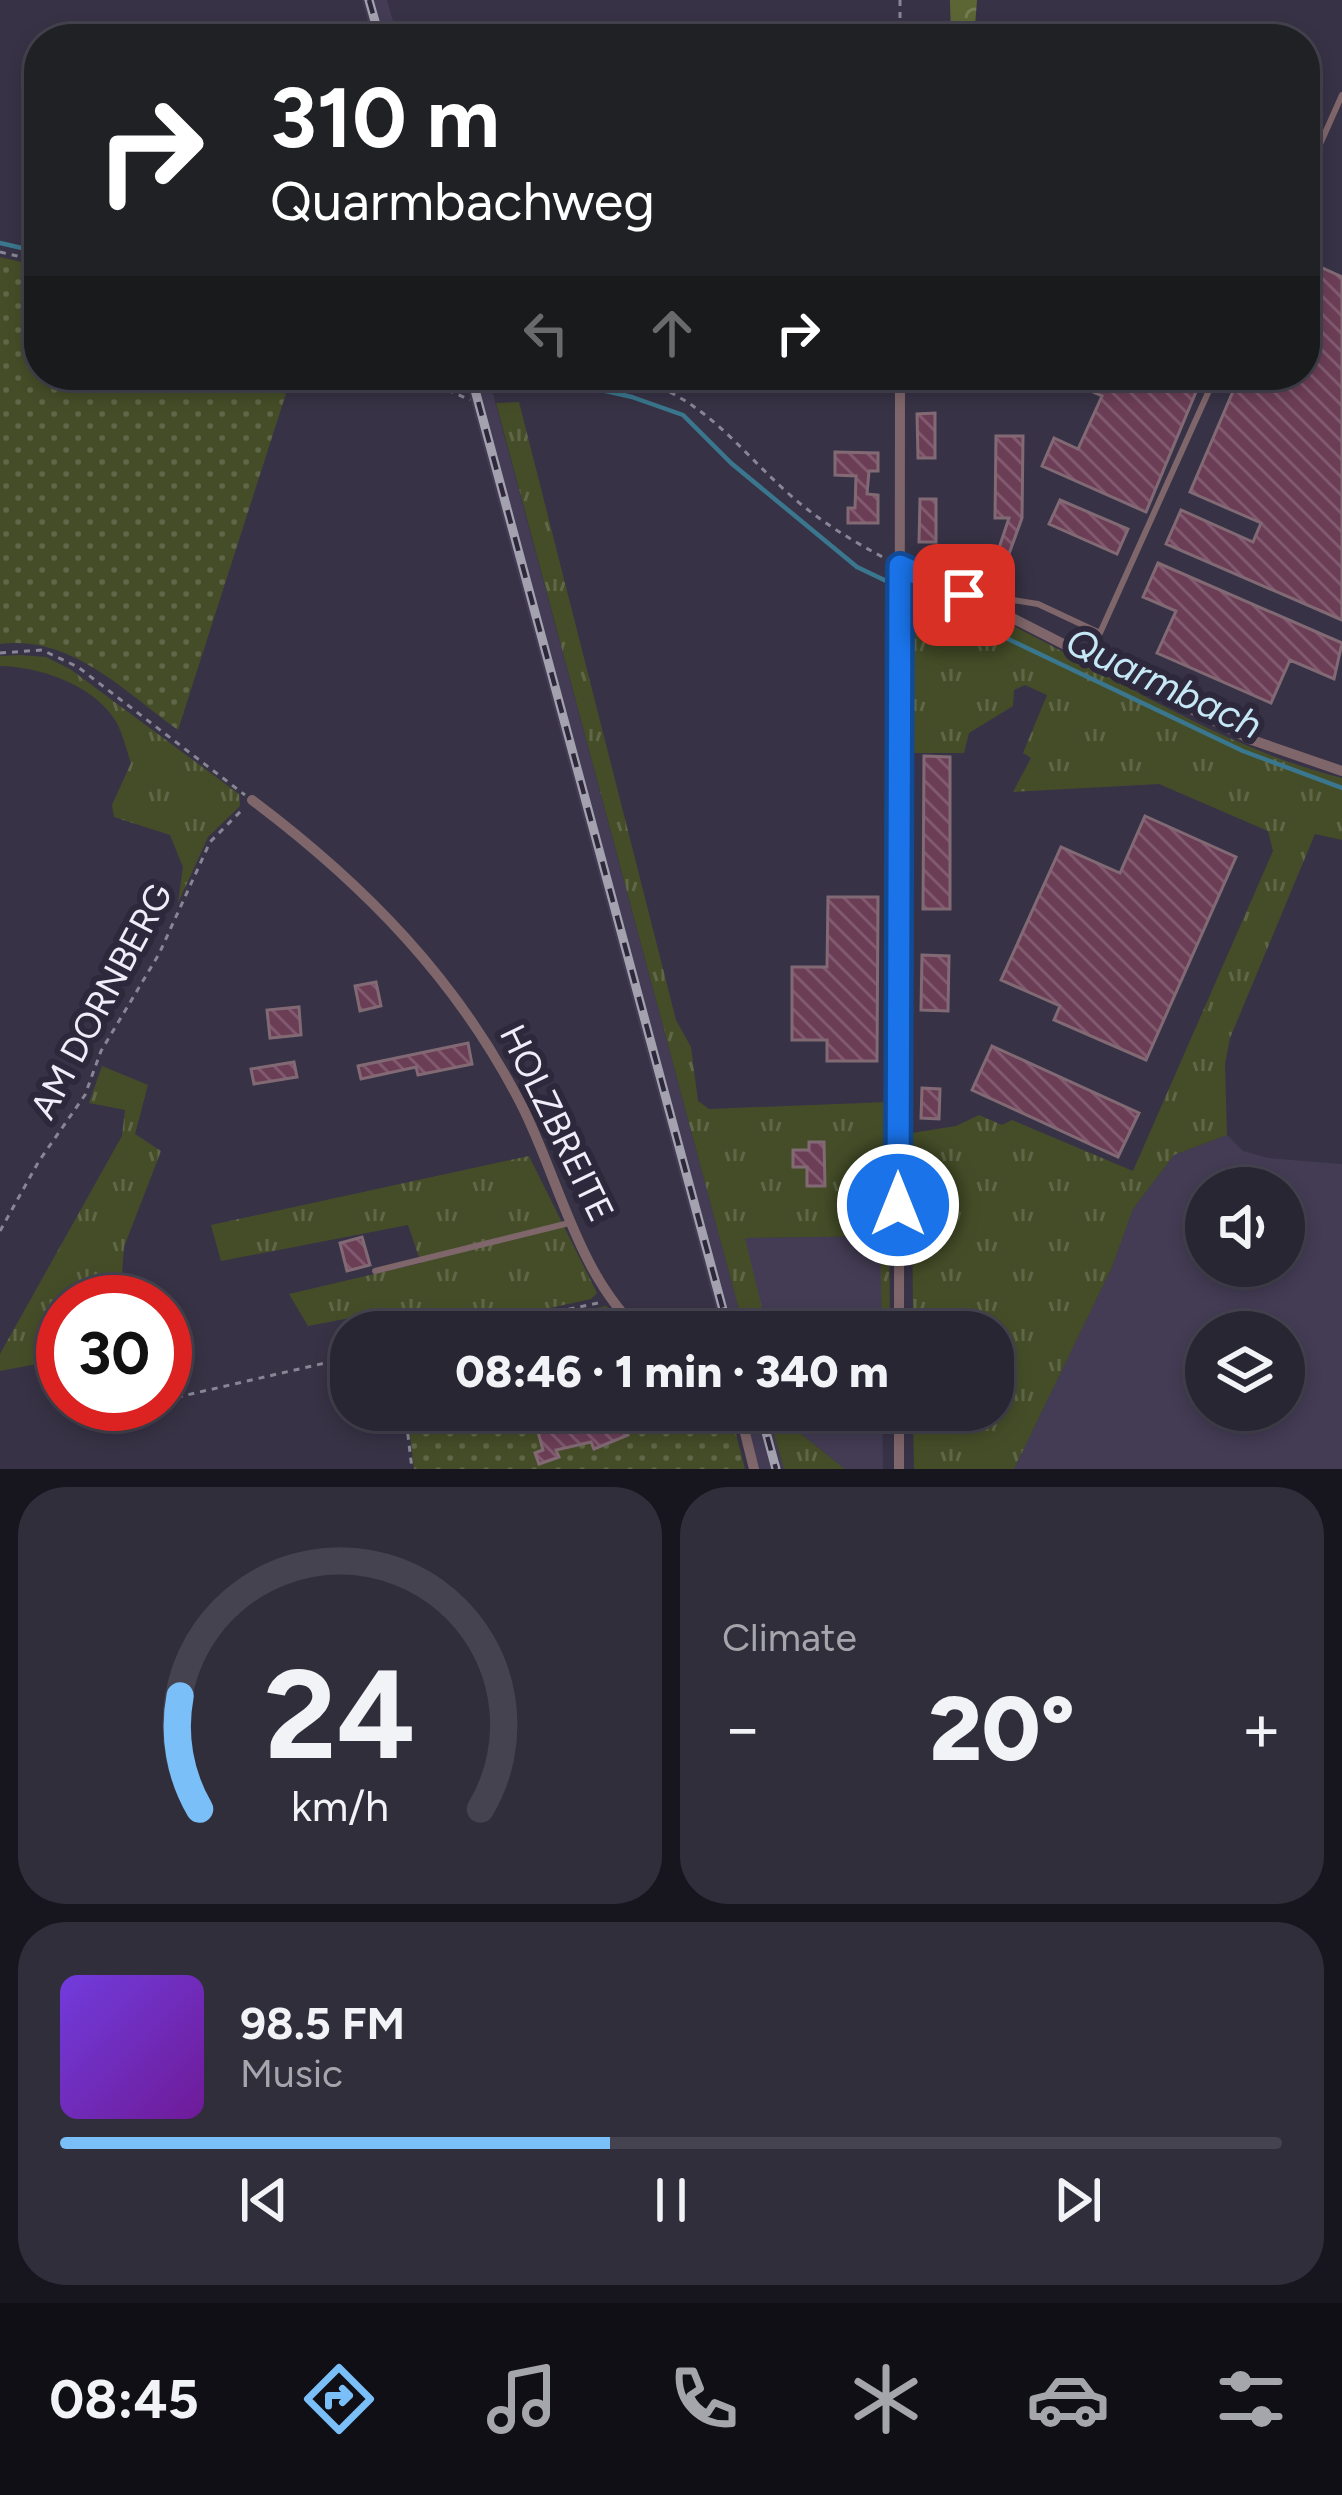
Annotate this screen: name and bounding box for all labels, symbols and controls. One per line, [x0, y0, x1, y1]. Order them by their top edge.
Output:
text: 310 m [270, 67, 500, 168]
icon: right [72, 72, 228, 228]
text: Quarmbachweg [270, 169, 655, 234]
icon: left [513, 300, 579, 366]
icon: ahead [639, 300, 705, 366]
icon: right [765, 300, 831, 366]
pin [913, 544, 1015, 646]
icon: arrive [931, 562, 997, 628]
water label: Quarmbach [1059, 617, 1269, 749]
street label: AM DORNBERG [21, 876, 181, 1126]
street label: HOLZBREITE [491, 1018, 623, 1228]
position arrow [835, 1142, 961, 1268]
map controls [1185, 1167, 1305, 1431]
button: sound [1185, 1167, 1305, 1287]
speed limit sign: 30 [36, 1275, 192, 1431]
button: layers [1185, 1311, 1305, 1431]
text: 08:46 · 1 min · 340 m [455, 1344, 889, 1398]
text: Climate [722, 1614, 857, 1661]
text: 24 [264, 1639, 416, 1789]
text: 20° [929, 1674, 1075, 1783]
text: − [722, 1688, 763, 1768]
text: + [1241, 1688, 1282, 1768]
text: km/h [291, 1779, 389, 1831]
text: 98.5 FM [240, 1996, 405, 2050]
text: Music [240, 2050, 343, 2097]
icon: previous [231, 2167, 297, 2233]
icon: pause [638, 2167, 704, 2233]
icon: next [1045, 2167, 1111, 2233]
icon: directions [297, 2357, 381, 2441]
icon: music [480, 2357, 564, 2441]
icon: phone [662, 2357, 746, 2441]
icon: climate [844, 2357, 928, 2441]
icon: car [1026, 2357, 1110, 2441]
icon: filters [1209, 2357, 1293, 2441]
text: 08:45 [49, 2367, 199, 2432]

